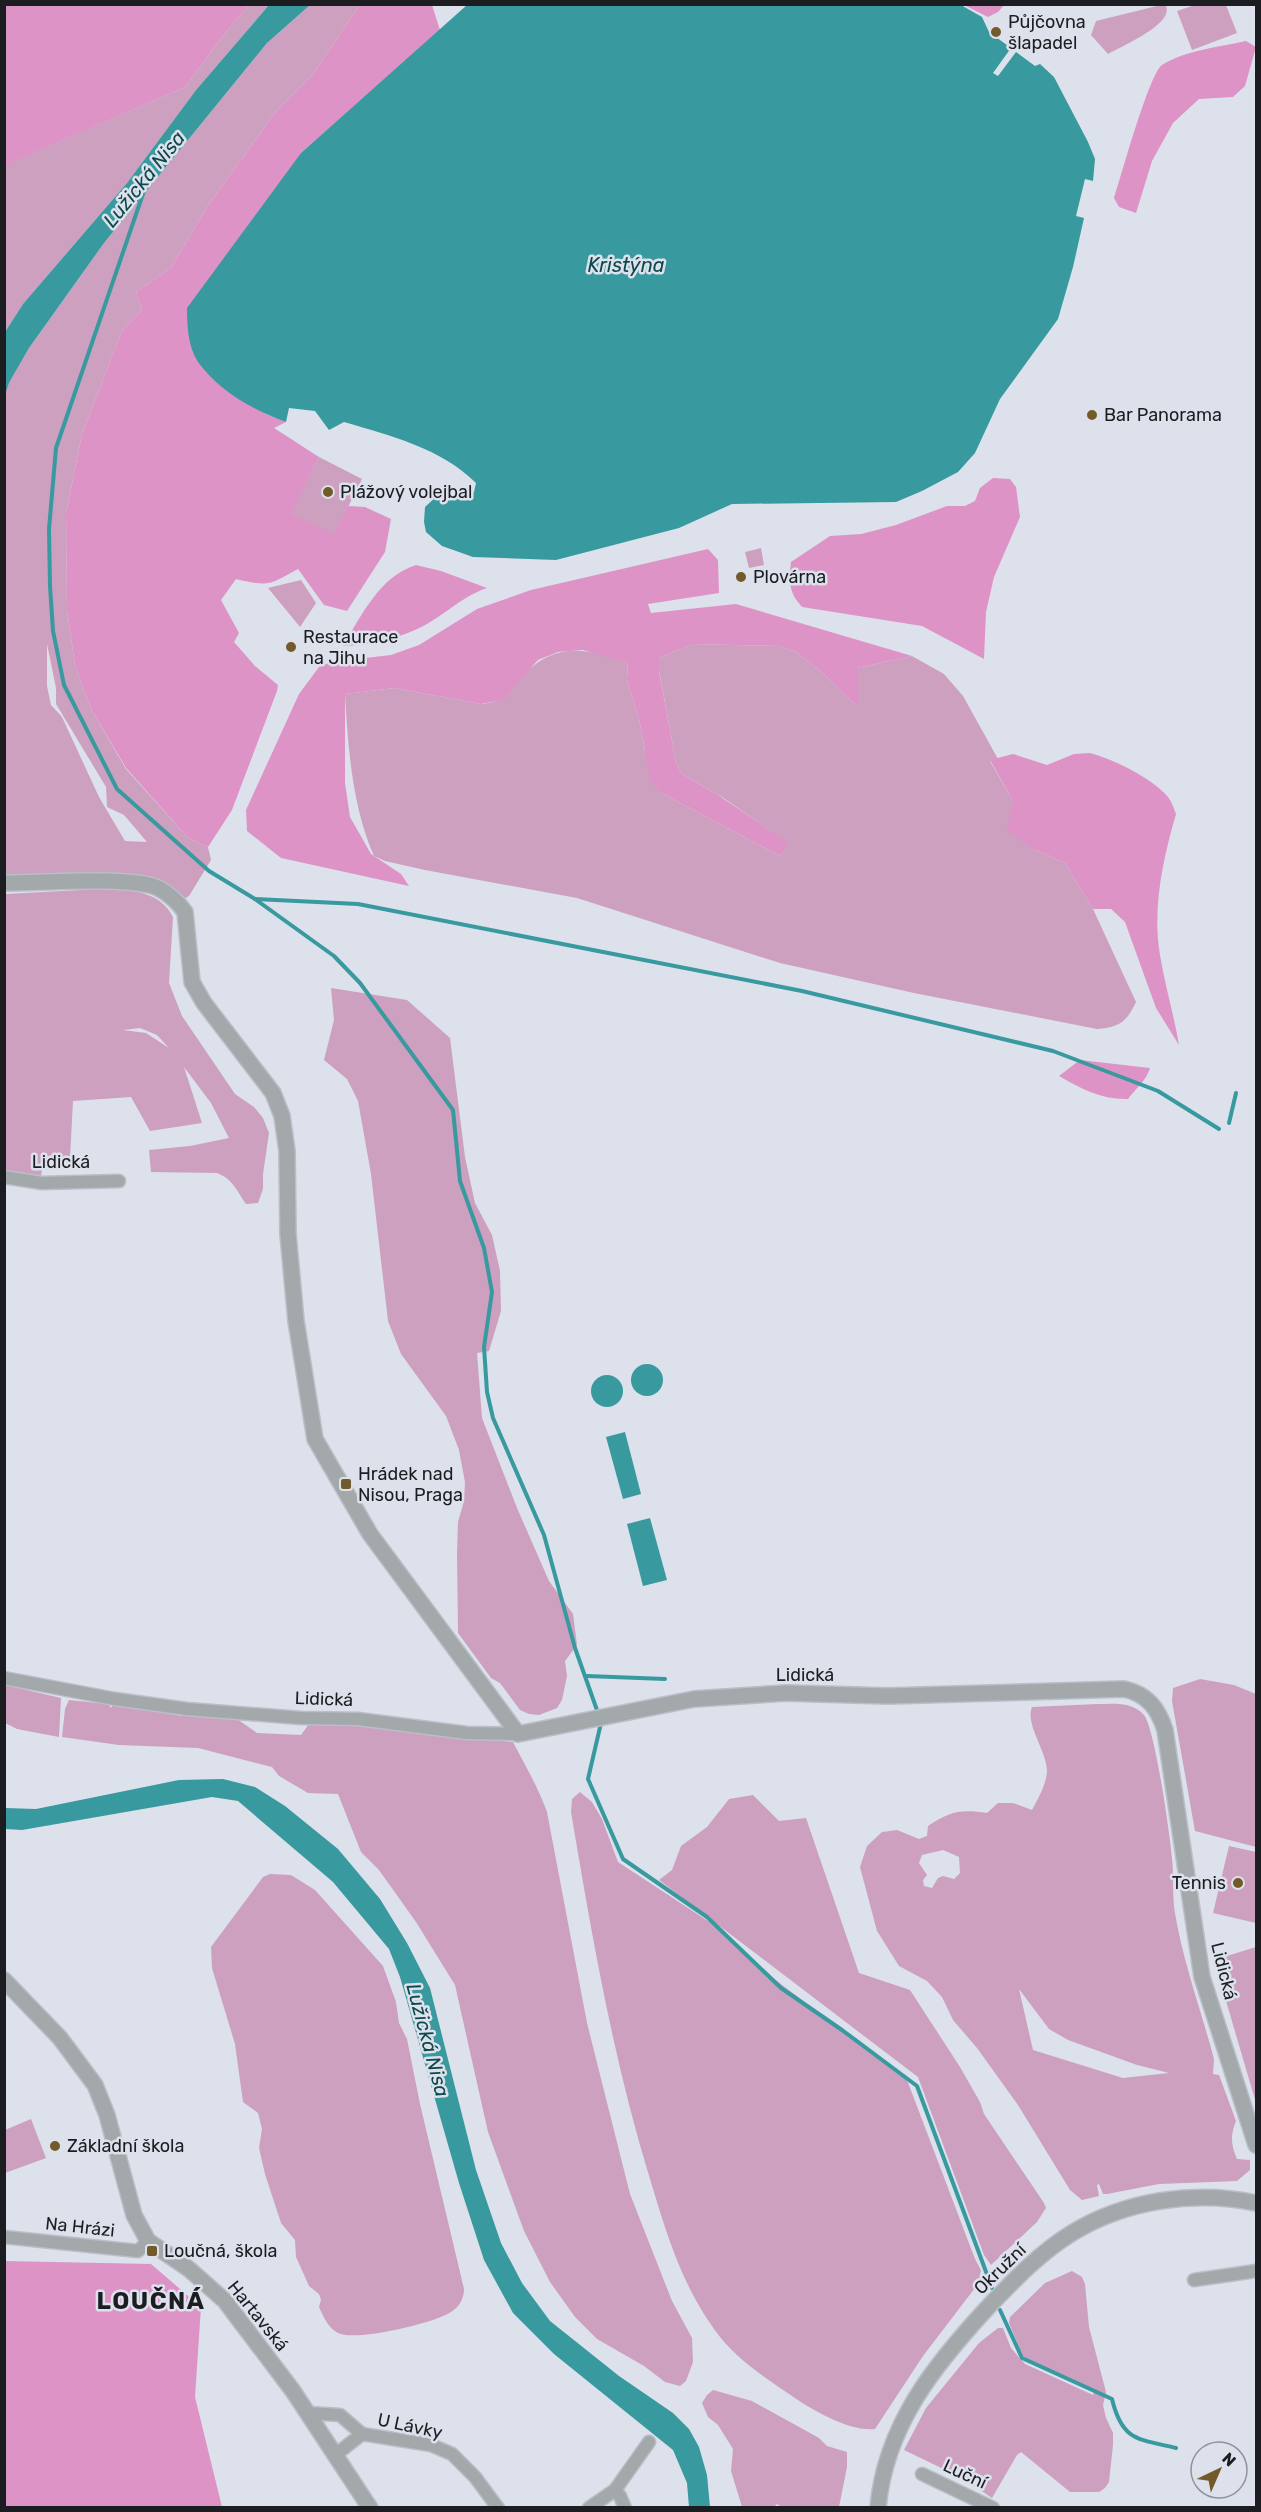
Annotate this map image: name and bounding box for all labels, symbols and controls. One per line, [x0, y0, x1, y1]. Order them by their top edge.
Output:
place label: Půjčovna šlapadel [1008, 11, 1086, 54]
marker: Půjčovna šlapadel [989, 25, 1003, 39]
water label: Lužická Nisa [98, 126, 190, 232]
water label: Kristýna [587, 253, 665, 277]
place label: Bar Panorama [1104, 404, 1222, 426]
marker: Bar Panorama [1085, 408, 1099, 422]
place label: Plážový volejbal [340, 481, 472, 503]
marker: Plážový volejbal [321, 485, 335, 499]
place label: Plovárna [753, 566, 826, 588]
marker: Plovárna [734, 570, 748, 584]
place label: Restaurace na Jihu [303, 626, 398, 669]
marker: Restaurace na Jihu [284, 640, 298, 654]
street label: Lidická [32, 1151, 90, 1173]
place label: Hrádek nad Nisou, Praga [358, 1463, 463, 1506]
marker: Hrádek nad Nisou, Praga [339, 1477, 353, 1491]
street label: Lidická [776, 1664, 834, 1686]
street label: Lidická [294, 1687, 354, 1711]
place label: Tennis [1172, 1872, 1226, 1894]
marker: Tennis [1231, 1876, 1245, 1890]
street label: Lidická [1206, 1940, 1242, 2002]
water label: Lužická Nisa [401, 1981, 455, 2100]
place label: Základní škola [67, 2135, 184, 2157]
marker: Základní škola [48, 2139, 62, 2153]
street label: Na Hrázi [44, 2212, 116, 2242]
street label: Okružní [969, 2238, 1032, 2299]
place label: Loučná, škola [164, 2240, 277, 2262]
marker: Loučná, škola [145, 2244, 159, 2258]
street label: Hartavská [223, 2276, 293, 2356]
district label: LOUČNÁ [97, 2286, 205, 2315]
street label: U Lávky [375, 2408, 445, 2444]
north arrow [1189, 2440, 1249, 2500]
text: N [1218, 2449, 1240, 2470]
street label: Luční [940, 2454, 992, 2494]

